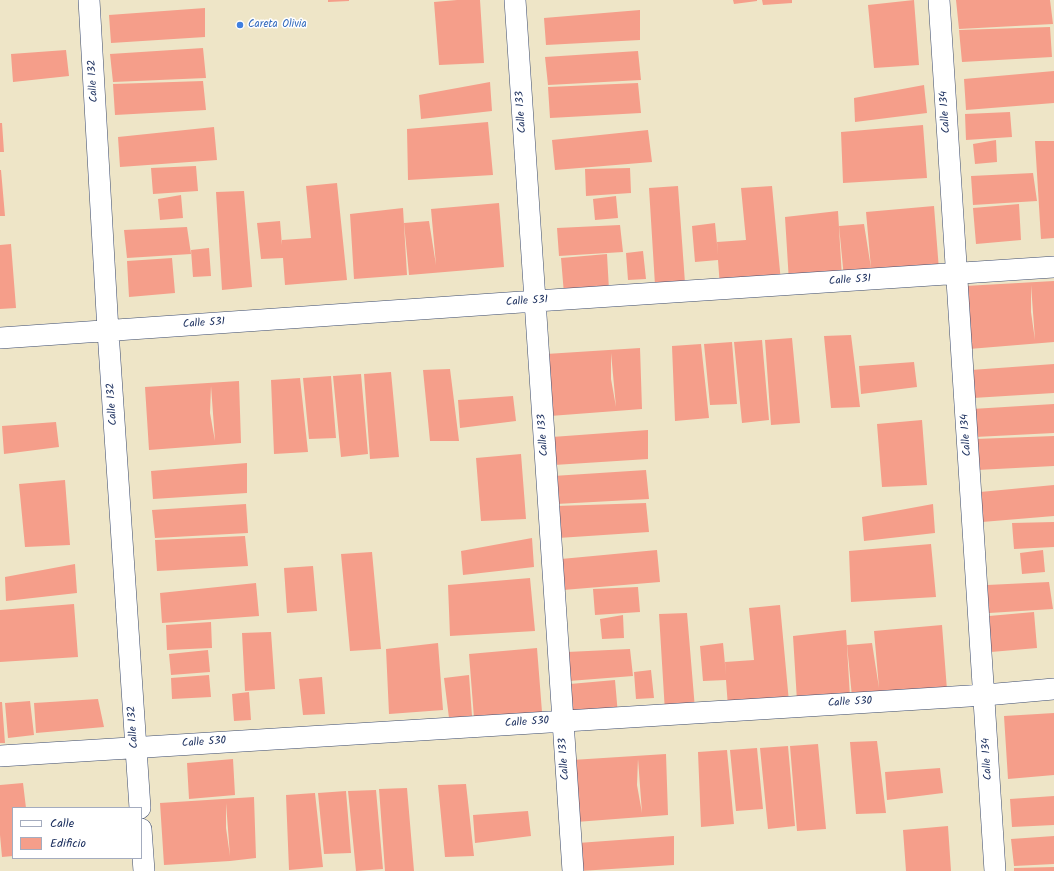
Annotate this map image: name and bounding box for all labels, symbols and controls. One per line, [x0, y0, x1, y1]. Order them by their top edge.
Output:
place label: Careta Olivia [248, 18, 307, 32]
marker: Careta Olivia [235, 20, 245, 30]
street label: Calle 132 [86, 59, 102, 103]
street label: Calle 133 [514, 90, 530, 134]
street label: Calle 134 [938, 90, 954, 134]
street label: Calle 531 [829, 273, 871, 289]
street label: Calle 531 [506, 294, 548, 310]
street label: Calle 531 [183, 316, 225, 332]
street label: Calle 132 [105, 382, 121, 426]
street label: Calle 133 [536, 413, 552, 457]
street label: Calle 134 [959, 413, 975, 457]
street label: Calle 530 [828, 695, 872, 711]
street label: Calle 132 [126, 705, 142, 749]
street label: Calle 530 [504, 715, 550, 731]
street label: Calle 530 [181, 735, 227, 751]
street label: Calle 133 [557, 737, 573, 781]
street label: Calle 134 [980, 738, 996, 780]
legend [12, 807, 142, 859]
text: Calle [50, 814, 74, 833]
text: Edificio [50, 834, 86, 853]

